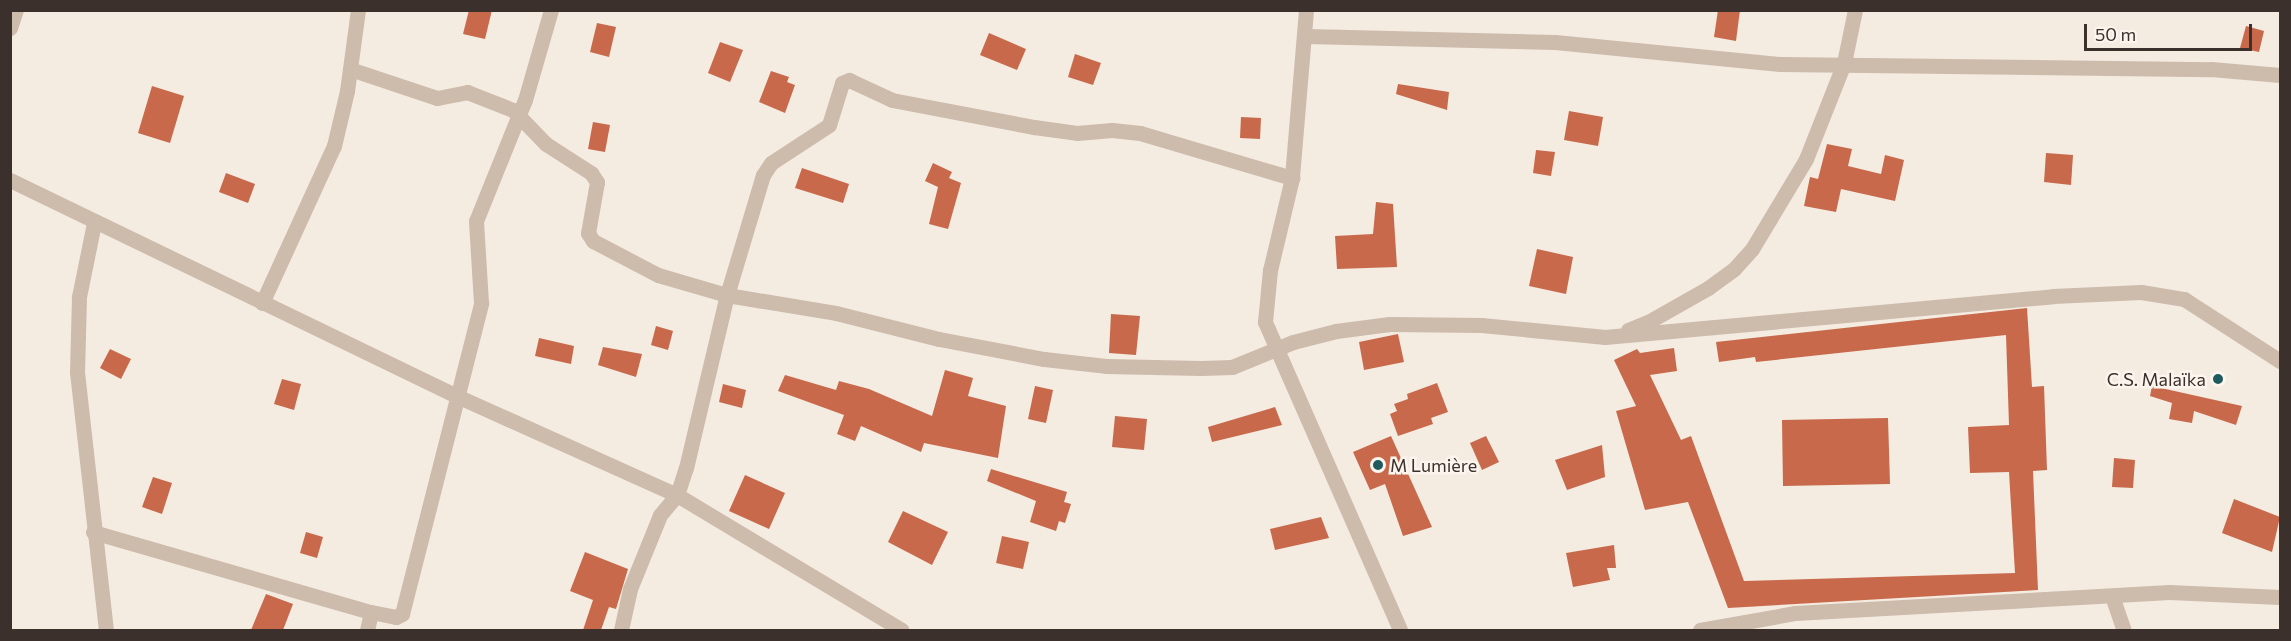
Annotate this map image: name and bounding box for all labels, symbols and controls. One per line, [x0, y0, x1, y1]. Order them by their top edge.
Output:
scale bar [2087, 12, 2255, 50]
text: 50 m [2095, 23, 2136, 45]
place label: C.S. Malaïka [2107, 368, 2206, 390]
marker: C.S. Malaïka [2211, 372, 2225, 386]
place label: M Lumière [1390, 454, 1477, 476]
marker: M Lumière [1371, 458, 1385, 472]

